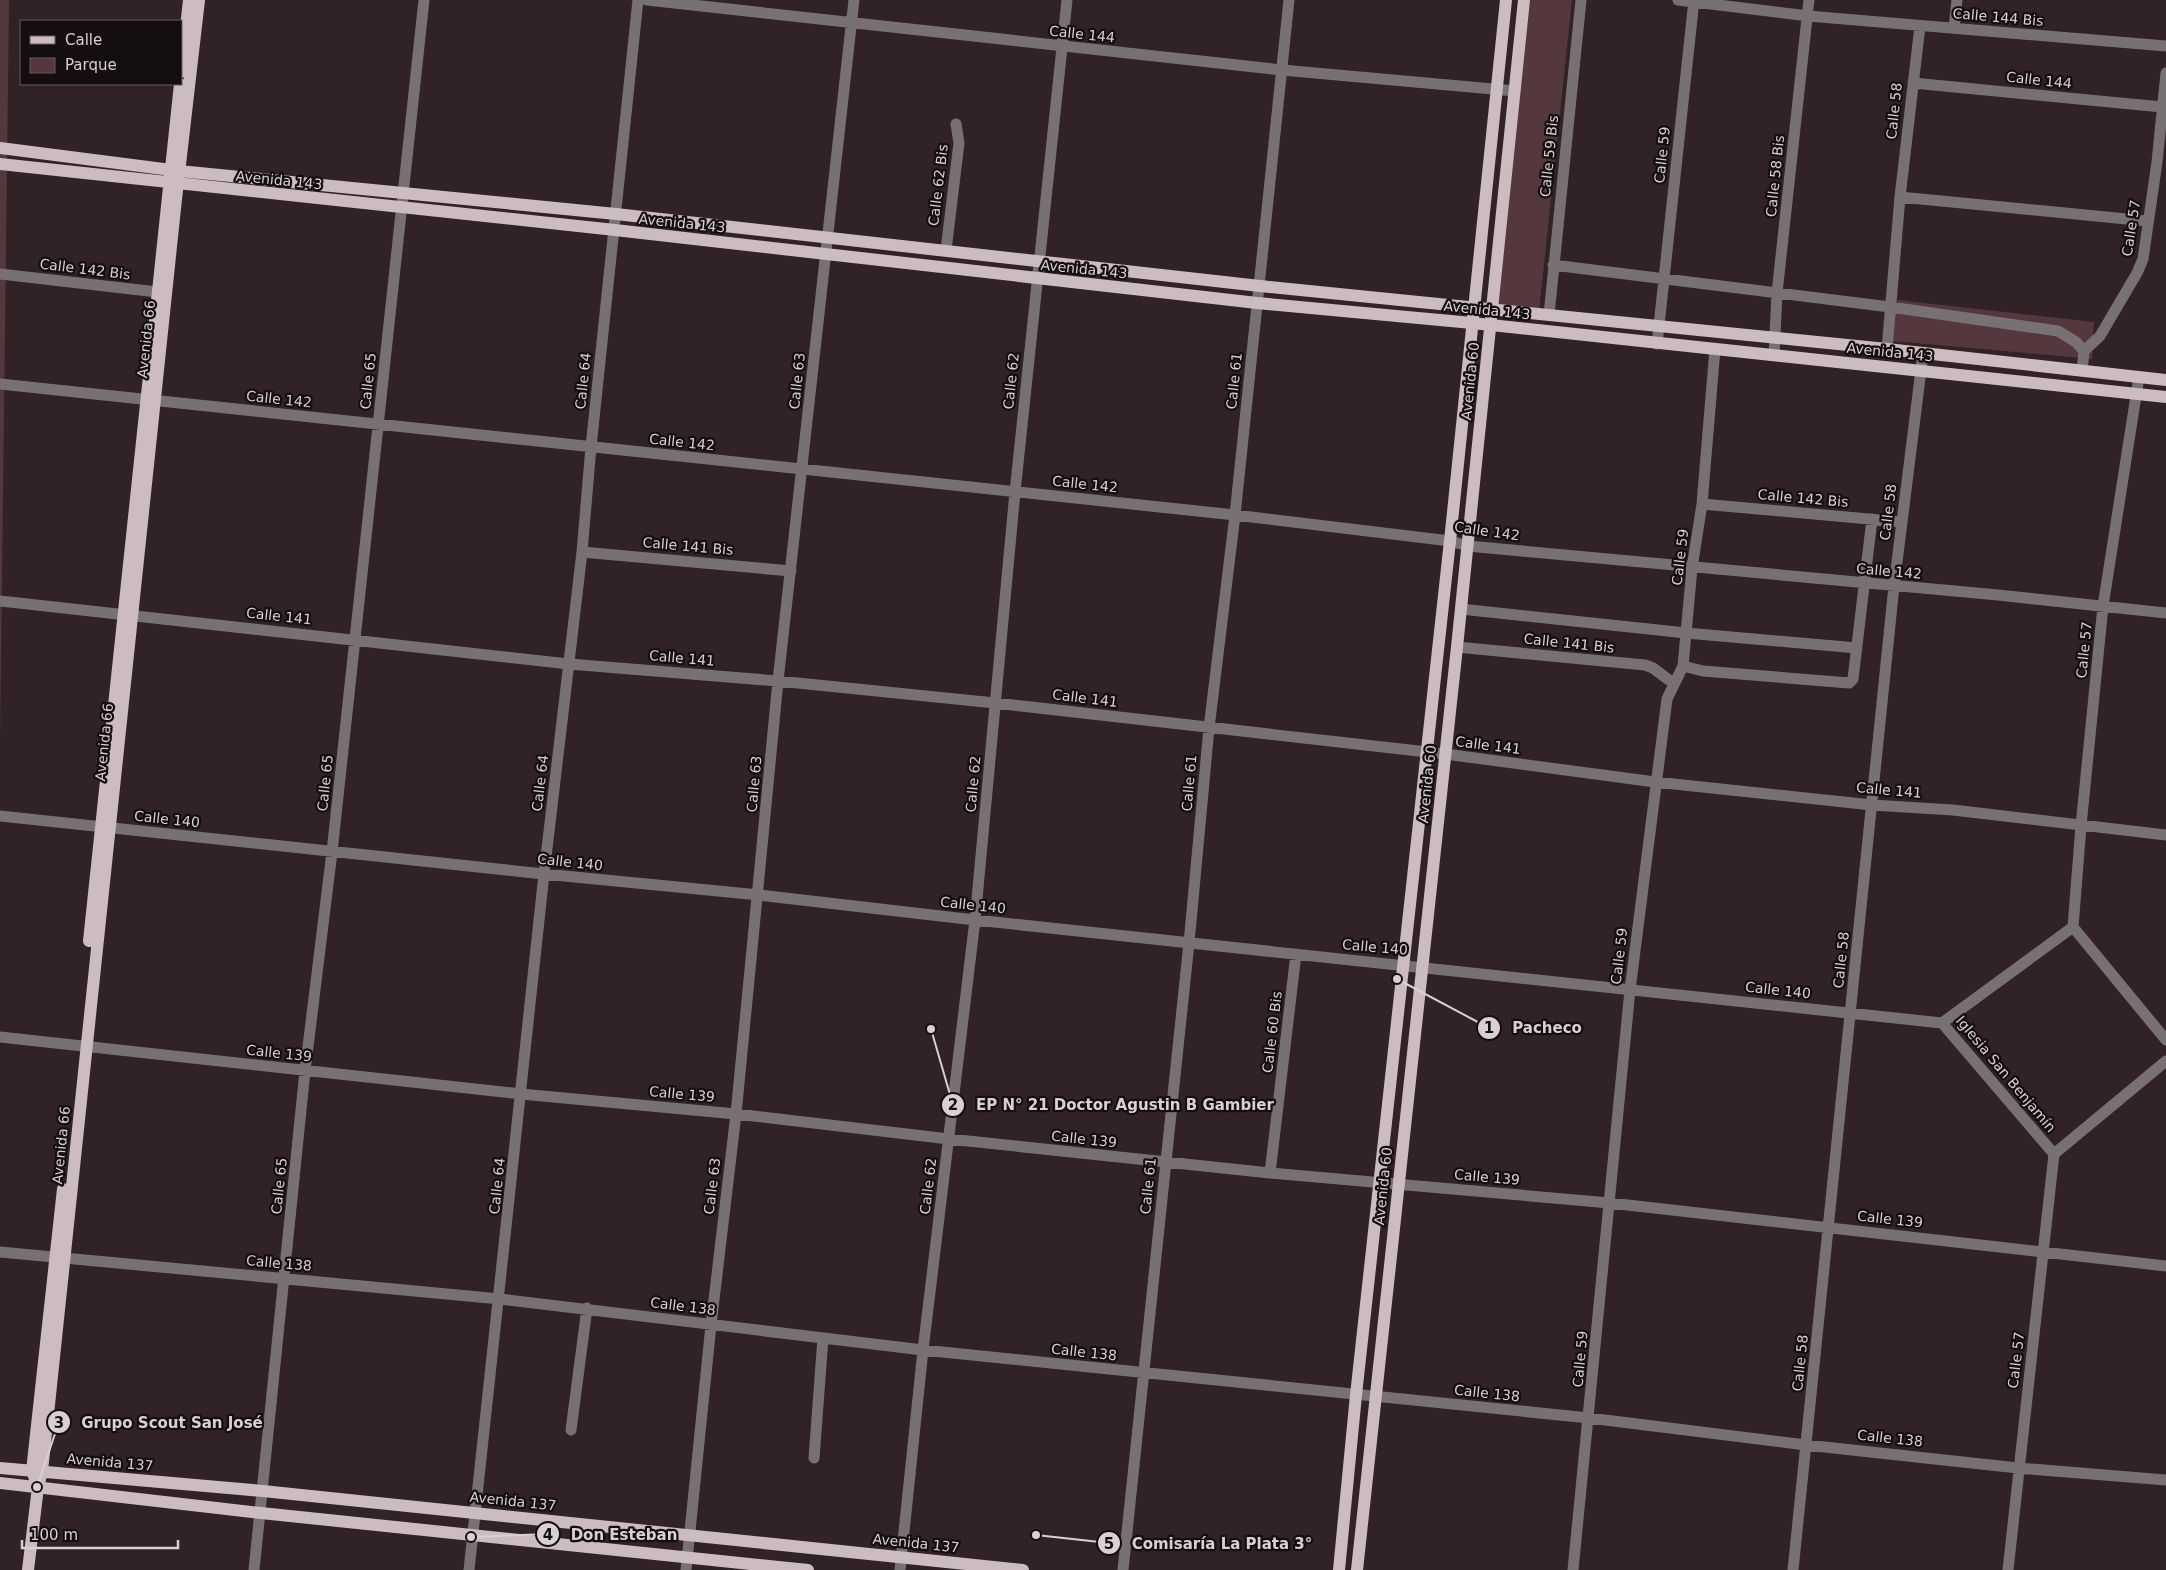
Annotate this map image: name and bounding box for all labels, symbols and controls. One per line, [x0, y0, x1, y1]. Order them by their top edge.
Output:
street label: Calle 144 Bis [1952, 5, 2044, 29]
legend [20, 20, 182, 85]
street label: Calle 144 [1048, 23, 1116, 45]
text: Calle [65, 31, 102, 49]
text: Parque [65, 56, 117, 74]
street label: Calle 144 [2005, 69, 2073, 91]
street label: Calle 58 [1883, 82, 1905, 140]
street label: Calle 59 Bis [1537, 114, 1561, 198]
street label: Calle 59 [1651, 126, 1673, 184]
street label: Calle 58 Bis [1763, 134, 1787, 218]
street label: Calle 62 Bis [925, 143, 951, 227]
street label: Avenida 143 [235, 167, 323, 193]
street label: Calle 57 [2119, 199, 2143, 257]
street label: Avenida 143 [638, 210, 726, 236]
street label: Calle 142 Bis [39, 256, 131, 282]
street label: Avenida 143 [1040, 256, 1128, 282]
street label: Avenida 143 [1443, 297, 1531, 323]
street label: Avenida 66 [134, 299, 158, 379]
street label: Avenida 143 [1846, 339, 1934, 365]
street label: Avenida 60 [1458, 341, 1482, 421]
street label: Calle 65 [357, 352, 379, 410]
street label: Calle 64 [572, 352, 594, 410]
street label: Calle 63 [786, 352, 808, 410]
street label: Calle 62 [1000, 352, 1022, 410]
street label: Calle 61 [1223, 352, 1245, 410]
street label: Calle 142 [245, 388, 313, 410]
street label: Calle 142 [648, 431, 716, 453]
street label: Calle 142 [1051, 473, 1119, 495]
street label: Calle 58 [1877, 483, 1899, 541]
street label: Calle 142 Bis [1757, 486, 1849, 510]
street label: Calle 142 [1453, 518, 1521, 544]
street label: Calle 59 [1669, 528, 1691, 586]
street label: Calle 141 Bis [642, 534, 734, 558]
street label: Calle 142 [1855, 560, 1923, 582]
street label: Calle 141 [245, 605, 313, 627]
street label: Calle 57 [2073, 621, 2095, 679]
street label: Calle 141 Bis [1523, 630, 1615, 656]
street label: Calle 141 [648, 647, 716, 669]
street label: Calle 141 [1051, 686, 1119, 710]
street label: Avenida 66 [92, 702, 116, 782]
street label: Calle 141 [1454, 733, 1522, 757]
street label: Avenida 60 [1415, 744, 1439, 824]
street label: Calle 65 [314, 754, 336, 812]
street label: Calle 64 [529, 754, 551, 812]
street label: Calle 61 [1179, 754, 1199, 812]
street label: Calle 63 [744, 755, 764, 813]
street label: Calle 62 [963, 755, 983, 813]
street label: Calle 141 [1855, 779, 1923, 801]
street label: Calle 140 [133, 808, 201, 830]
street label: Calle 140 [536, 851, 604, 873]
street label: Calle 140 [939, 894, 1007, 916]
street label: Calle 59 [1608, 927, 1630, 985]
street label: Calle 58 [1830, 931, 1852, 989]
street label: Calle 140 [1341, 936, 1409, 958]
street label: Calle 140 [1744, 979, 1812, 1001]
street label: Calle 60 Bis [1259, 990, 1285, 1074]
callout: Pacheco [1477, 1013, 1591, 1043]
street label: Iglesia San Benjamín [1953, 1013, 2059, 1135]
text: 1 [1484, 1019, 1494, 1037]
text: Pacheco [1512, 1019, 1582, 1037]
street label: Calle 139 [245, 1042, 313, 1064]
street label: Calle 139 [648, 1083, 716, 1105]
callout: EP N° 21 Doctor Agustin B Gambier [941, 1090, 1284, 1120]
text: 2 [948, 1096, 958, 1114]
text: EP N° 21 Doctor Agustin B Gambier [976, 1096, 1275, 1114]
street label: Avenida 66 [49, 1105, 73, 1185]
street label: Calle 139 [1050, 1128, 1118, 1150]
street label: Avenida 60 [1371, 1146, 1395, 1226]
street label: Calle 65 [268, 1157, 290, 1215]
street label: Calle 64 [486, 1157, 508, 1215]
street label: Calle 63 [701, 1157, 723, 1215]
street label: Calle 62 [917, 1157, 939, 1215]
street label: Calle 61 [1137, 1157, 1159, 1215]
street label: Calle 139 [1453, 1166, 1521, 1188]
street label: Calle 139 [1856, 1208, 1924, 1230]
street label: Calle 138 [245, 1252, 313, 1274]
street label: Calle 138 [649, 1294, 717, 1318]
street label: Calle 59 [1570, 1330, 1590, 1388]
street label: Calle 57 [2005, 1331, 2027, 1389]
street label: Calle 58 [1789, 1334, 1811, 1392]
street label: Calle 138 [1050, 1341, 1118, 1363]
street label: Calle 138 [1453, 1382, 1521, 1404]
callout: Grupo Scout San José [46, 1407, 273, 1437]
text: 3 [54, 1414, 64, 1432]
text: Grupo Scout San José [81, 1414, 263, 1432]
street label: Calle 138 [1856, 1427, 1924, 1449]
street label: Avenida 137 [66, 1450, 154, 1474]
street label: Avenida 137 [469, 1488, 557, 1514]
scale bar [22, 1518, 179, 1550]
callout: Don Esteban [536, 1519, 687, 1549]
text: 100 m [30, 1526, 78, 1544]
text: 4 [543, 1526, 553, 1544]
text: Don Esteban [571, 1526, 677, 1544]
callout: Comisaría La Plata 3° [1096, 1528, 1322, 1558]
street label: Avenida 137 [872, 1530, 960, 1556]
text: 5 [1104, 1535, 1114, 1553]
text: Comisaría La Plata 3° [1132, 1535, 1312, 1553]

